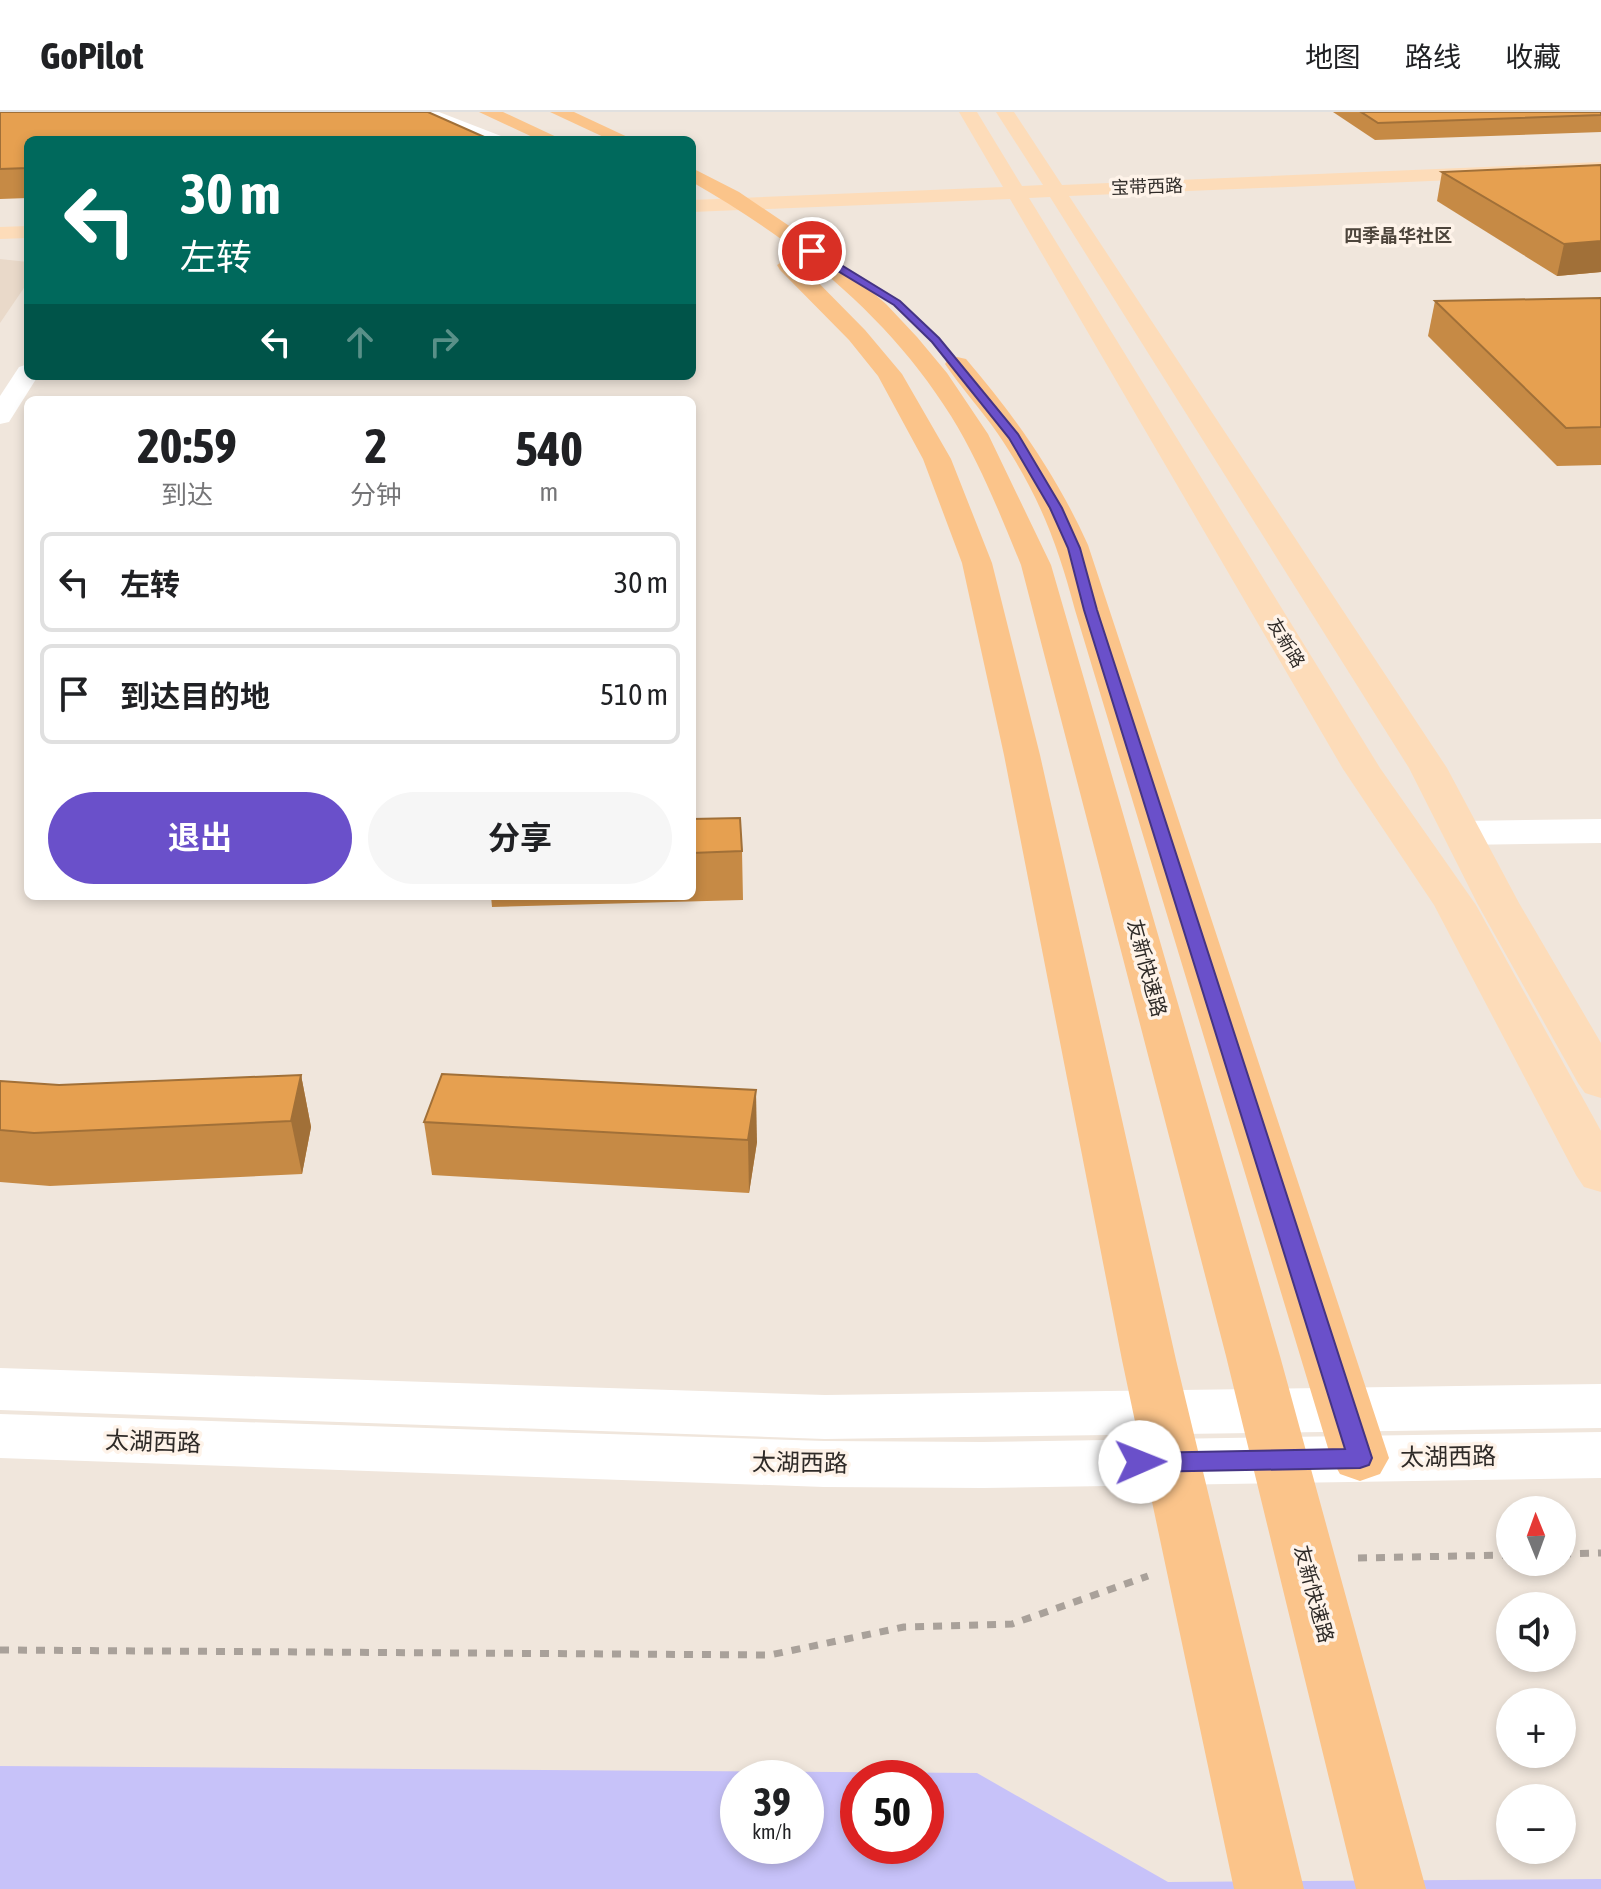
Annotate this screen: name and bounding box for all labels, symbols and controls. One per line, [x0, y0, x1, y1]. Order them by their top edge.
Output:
text: GoPilot [40, 34, 143, 77]
text: 地图 [1305, 41, 1361, 73]
text: 路线 [1405, 41, 1461, 73]
text: 收藏 [1505, 41, 1561, 73]
text: 30 m [180, 162, 281, 226]
icon: left [48, 168, 152, 272]
street label: 宝带西路 [1111, 175, 1183, 198]
pin [778, 217, 846, 285]
district label: 四季晶华社区 [1344, 225, 1452, 246]
icon: arrive [790, 229, 834, 273]
text: 左转 [180, 236, 252, 278]
icon: left [254, 320, 298, 364]
icon: ahead [338, 320, 382, 364]
icon: right [422, 320, 466, 364]
text: 20:59 [137, 418, 237, 473]
text: 2 [365, 418, 387, 473]
text: 540 [515, 421, 583, 476]
text: m [540, 477, 558, 507]
text: 到达 [161, 480, 213, 510]
text: 分钟 [350, 480, 402, 510]
icon: left [52, 560, 96, 604]
text: 30 m [614, 565, 668, 599]
text: 左转 [120, 567, 180, 601]
street label: 友新路 [1264, 614, 1309, 671]
icon: arrive [52, 672, 96, 716]
text: 510 m [600, 677, 668, 711]
text: 到达目的地 [120, 679, 270, 713]
button: 退出 [48, 792, 352, 884]
button: 分享 [368, 792, 672, 884]
street label: 友新快速路 [1123, 917, 1172, 1019]
position arrow [1098, 1420, 1182, 1504]
street label: 太湖西路 [105, 1426, 201, 1457]
street label: 太湖西路 [1400, 1442, 1496, 1471]
street label: 太湖西路 [752, 1448, 848, 1477]
north arrow [1496, 1496, 1576, 1576]
map controls [1496, 1496, 1576, 1864]
street label: 友新快速路 [1290, 1543, 1339, 1645]
button: sound [1496, 1592, 1576, 1672]
button: + [1496, 1688, 1576, 1768]
speed limit sign: 50 [840, 1760, 944, 1864]
text: 39 [753, 1779, 791, 1824]
button: − [1496, 1784, 1576, 1864]
text: km/h [752, 1820, 792, 1843]

